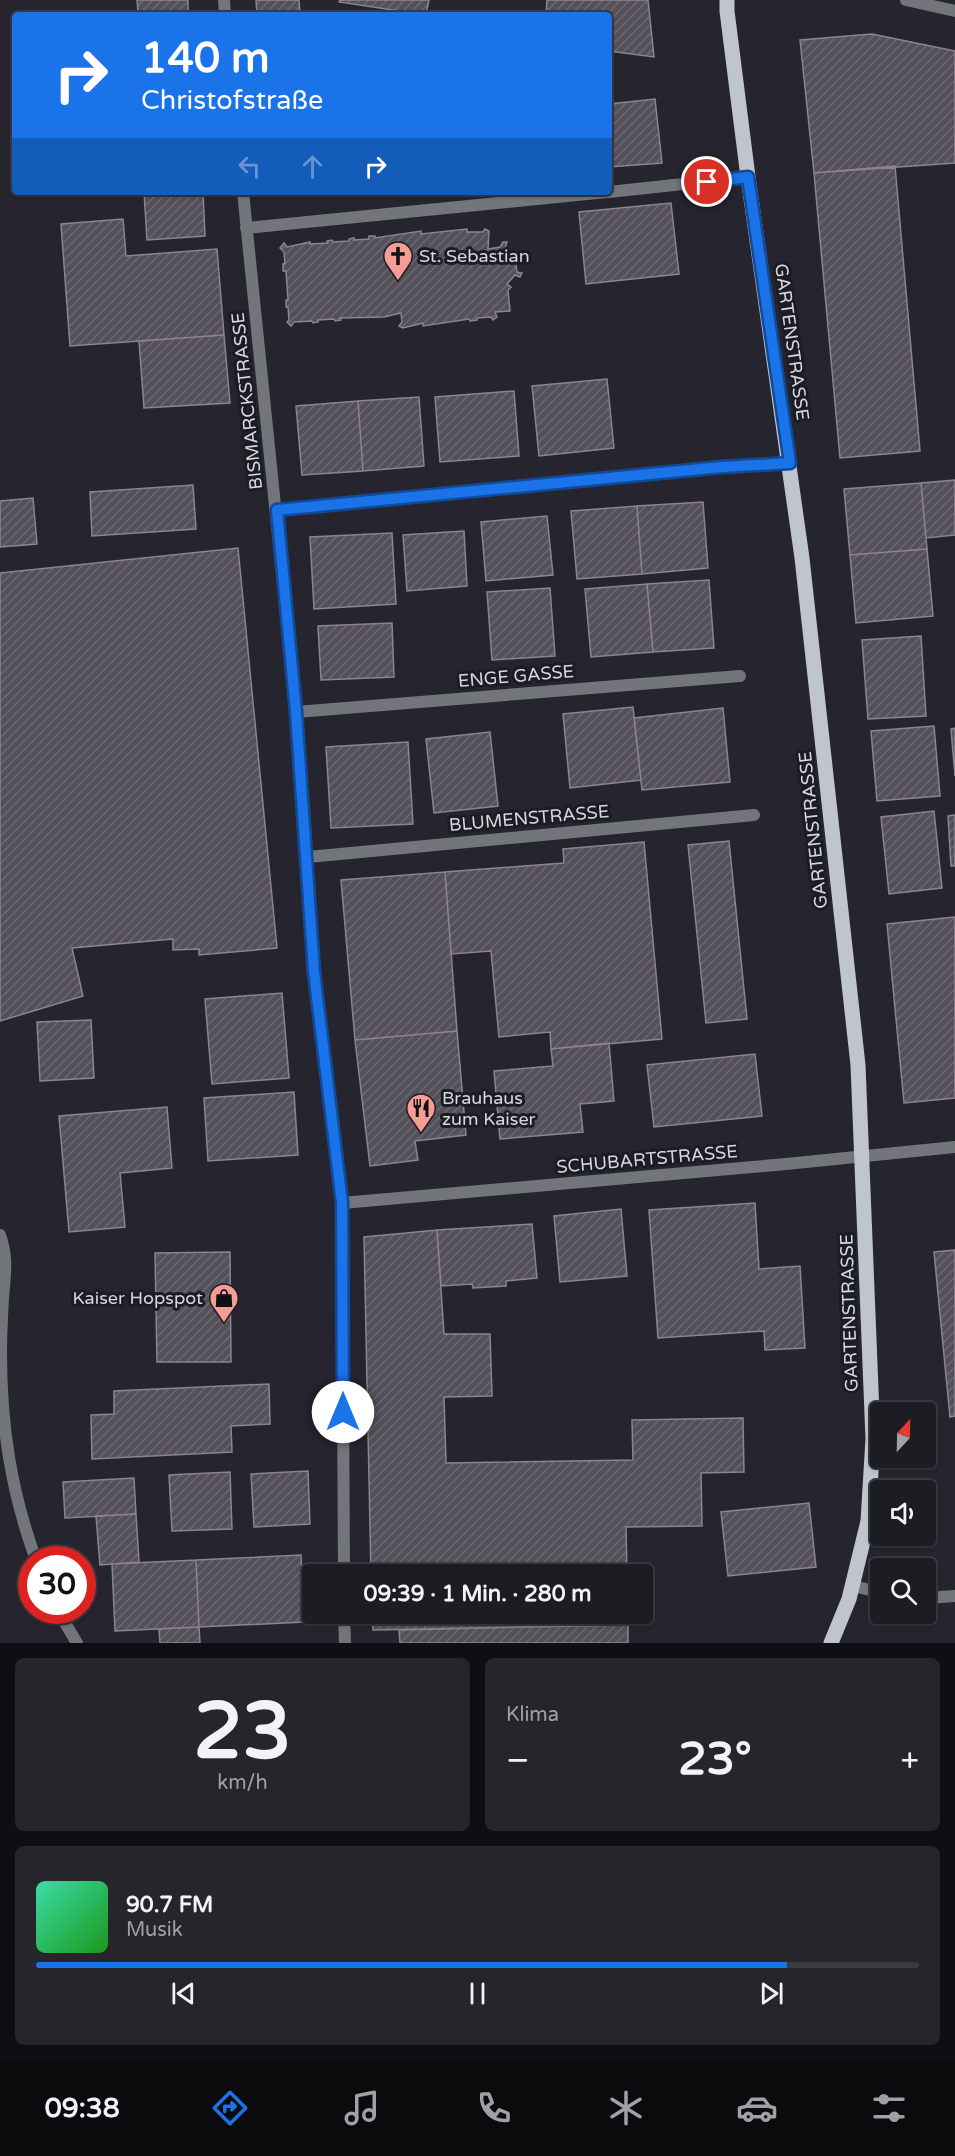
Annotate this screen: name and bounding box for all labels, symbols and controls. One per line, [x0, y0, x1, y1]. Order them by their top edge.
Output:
text: 140 m [141, 33, 270, 84]
icon: right [42, 36, 120, 114]
text: Christofstraße [141, 84, 323, 117]
icon: left [233, 150, 266, 183]
icon: ahead [296, 150, 329, 183]
icon: right [359, 150, 392, 183]
pin [681, 156, 732, 207]
icon: arrive [690, 165, 723, 198]
church icon: St. Sebastian [382, 240, 414, 282]
place label: St. Sebastian [419, 245, 530, 267]
street label: GARTENSTRASSE [770, 262, 814, 422]
street label: BISMARCKSTRASSE [227, 311, 267, 491]
street label: ENGE GASSE [457, 660, 575, 692]
street label: GARTENSTRASSE [794, 750, 832, 910]
street label: BLUMENSTRASSE [448, 800, 610, 836]
place label: Brauhaus zum Kaiser [442, 1087, 536, 1130]
restaurant icon: Brauhaus zum Kaiser [405, 1092, 437, 1134]
street label: SCHUBARTSTRASSE [555, 1140, 739, 1178]
street label: GARTENSTRASSE [835, 1234, 863, 1392]
shop icon: Kaiser Hopspot [208, 1282, 240, 1324]
place label: Kaiser Hopspot [73, 1287, 203, 1309]
position arrow [311, 1380, 375, 1444]
north arrow [870, 1402, 936, 1468]
map controls [870, 1402, 936, 1624]
button: sound [870, 1480, 936, 1546]
speed limit sign: 30 [18, 1546, 96, 1624]
button: search [870, 1558, 936, 1624]
text: 09:39 · 1 Min. · 280 m [364, 1581, 591, 1607]
text: 23 [194, 1685, 291, 1779]
text: Klima [506, 1703, 559, 1727]
text: 23° [678, 1733, 752, 1787]
text: − [506, 1741, 530, 1780]
text: + [900, 1741, 919, 1780]
text: km/h [217, 1771, 268, 1795]
text: 90.7 FM [126, 1892, 213, 1918]
text: Musik [126, 1918, 183, 1942]
icon: previous [167, 1977, 200, 2010]
icon: pause [461, 1977, 494, 2010]
icon: next [755, 1977, 788, 2010]
icon: directions [209, 2087, 251, 2129]
icon: music [341, 2087, 383, 2129]
icon: phone [473, 2087, 515, 2129]
icon: climate [605, 2087, 647, 2129]
icon: car [736, 2087, 778, 2129]
icon: filters [868, 2087, 910, 2129]
text: 09:38 [45, 2092, 120, 2125]

